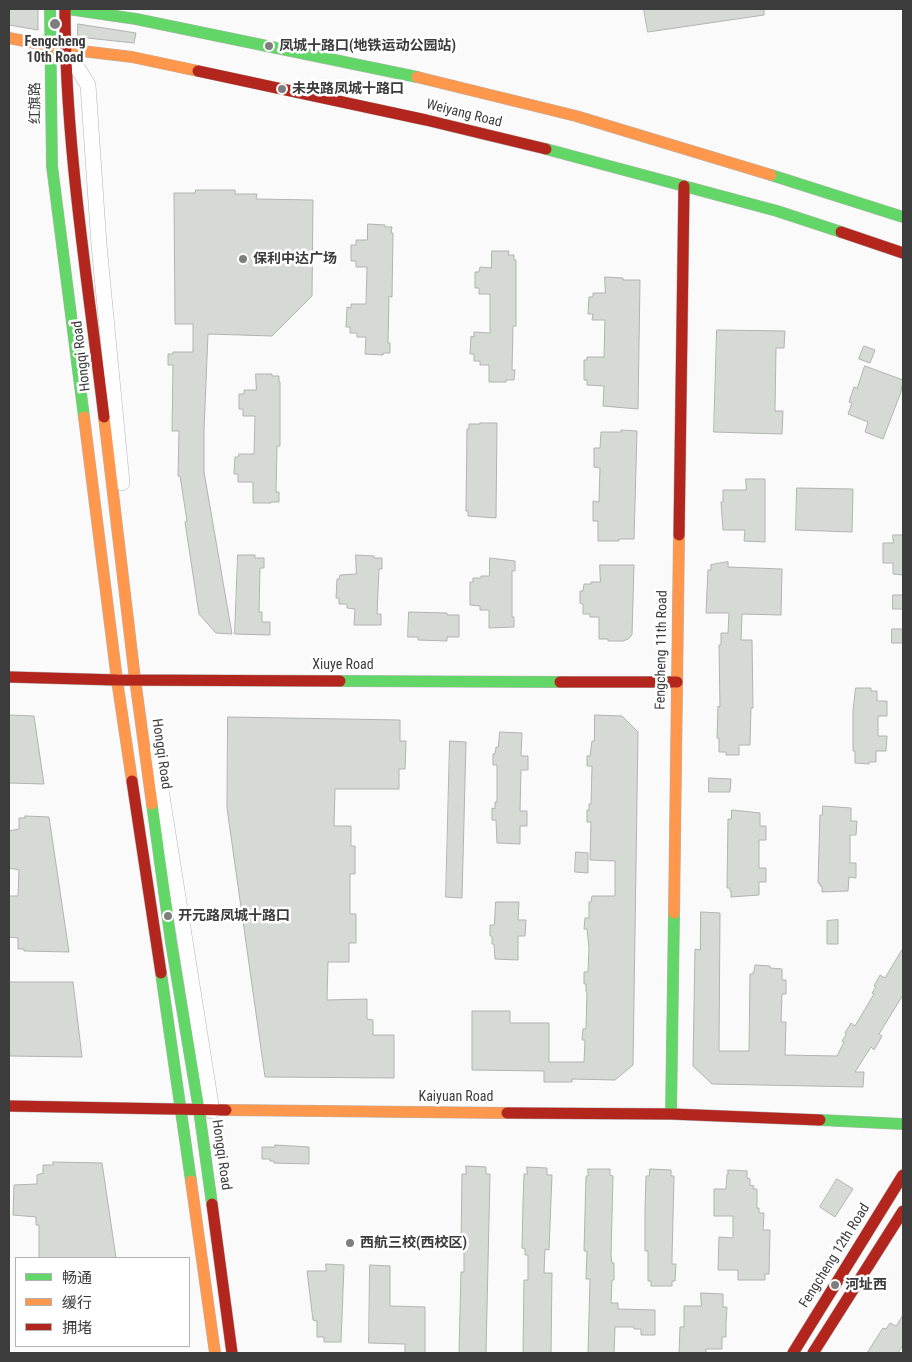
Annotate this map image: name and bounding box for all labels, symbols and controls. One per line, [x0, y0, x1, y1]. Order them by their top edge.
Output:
marker: Fengcheng 10th Road [48, 17, 62, 31]
place label: Fengcheng 10th Road [24, 34, 86, 66]
place label: 凤城十路口(地铁运动公园站) [279, 38, 456, 54]
marker: 凤城十路口(地铁运动公园站) [263, 40, 275, 52]
place label: 未央路凤城十路口 [292, 81, 404, 97]
street label: 红旗路 [27, 82, 45, 124]
marker: 未央路凤城十路口 [276, 83, 288, 95]
street label: Weiyang Road [424, 96, 504, 132]
place label: 保利中达广场 [253, 251, 337, 267]
marker: 保利中达广场 [237, 253, 249, 265]
street label: Hongqi Road [69, 320, 95, 392]
street label: Fengcheng 11th Road [653, 590, 671, 710]
street label: Xiuye Road [312, 657, 374, 673]
street label: Hongqi Road [148, 718, 174, 790]
place label: 开元路凤城十路口 [178, 908, 290, 924]
marker: 开元路凤城十路口 [162, 910, 174, 922]
street label: Kaiyuan Road [419, 1089, 493, 1105]
street label: Hongqi Road [208, 1119, 234, 1191]
street label: Fengcheng 12th Road [796, 1201, 874, 1311]
place label: 西航三校(西校区) [360, 1235, 467, 1251]
marker: 西航三校(西校区) [344, 1237, 356, 1249]
legend [15, 1257, 190, 1347]
text: 畅通 [62, 1269, 92, 1287]
place label: 河址西 [845, 1277, 887, 1293]
marker: 河址西 [829, 1279, 841, 1291]
text: 缓行 [62, 1294, 92, 1312]
text: 拥堵 [62, 1319, 92, 1337]

